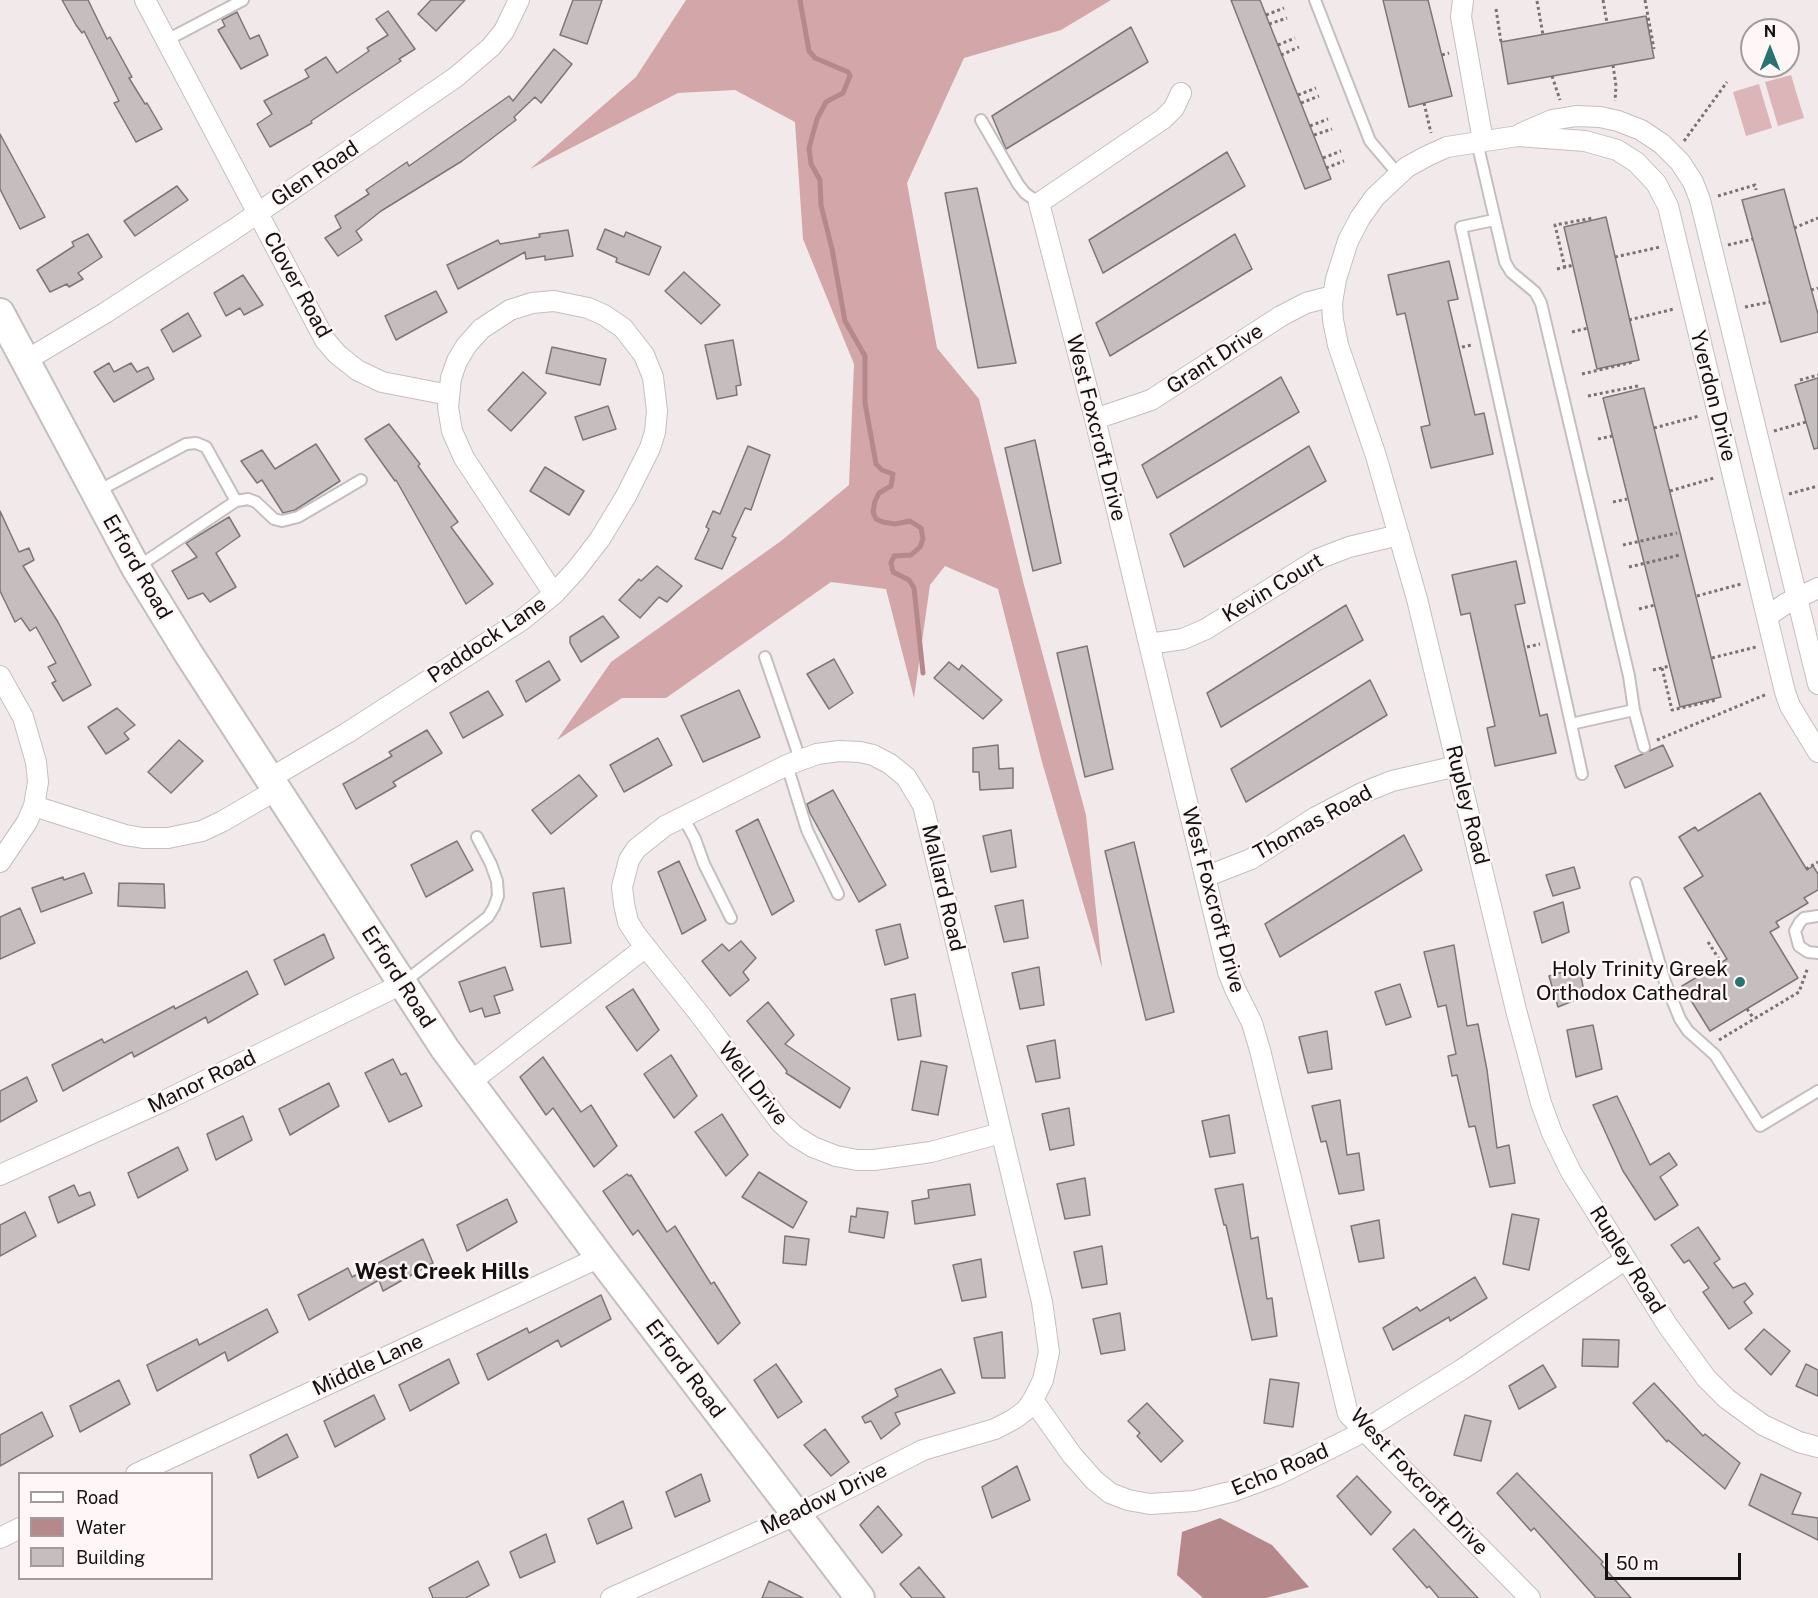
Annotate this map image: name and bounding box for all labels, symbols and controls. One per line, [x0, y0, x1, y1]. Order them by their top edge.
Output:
north arrow [1740, 18, 1800, 78]
text: N [1764, 22, 1776, 41]
street label: Glen Road [266, 136, 364, 212]
street label: Clover Road [258, 228, 336, 342]
street label: Grant Drive [1162, 318, 1268, 400]
street label: Yverdon Drive [1685, 328, 1741, 464]
street label: West Foxcroft Drive [1061, 332, 1131, 524]
street label: Erford Road [97, 510, 177, 624]
street label: Kevin Court [1218, 548, 1328, 628]
street label: Paddock Lane [423, 591, 551, 689]
street label: Rupley Road [1440, 743, 1494, 867]
street label: Thomas Road [1249, 780, 1377, 866]
street label: West Foxcroft Drive [1176, 804, 1250, 996]
street label: Mallard Road [916, 822, 970, 954]
street label: Erford Road [356, 921, 440, 1033]
place label: Holy Trinity Greek Orthodox Cathedral [1536, 957, 1728, 1007]
marker: Holy Trinity Greek Orthodox Cathedral [1733, 975, 1747, 989]
street label: Well Drive [713, 1037, 793, 1131]
street label: Manor Road [144, 1045, 260, 1119]
street label: Rupley Road [1584, 1201, 1670, 1319]
district label: West Creek Hills [355, 1259, 529, 1285]
street label: Erford Road [640, 1315, 730, 1423]
street label: Middle Lane [309, 1328, 427, 1402]
street label: West Foxcroft Drive [1345, 1403, 1493, 1561]
street label: Echo Road [1228, 1438, 1332, 1502]
street label: Meadow Drive [757, 1457, 891, 1541]
legend [18, 1472, 213, 1580]
text: Road [76, 1487, 119, 1508]
text: Water [76, 1517, 126, 1538]
scale bar [1608, 1541, 1744, 1579]
text: Building [76, 1547, 145, 1568]
text: 50 m [1616, 1553, 1659, 1574]

